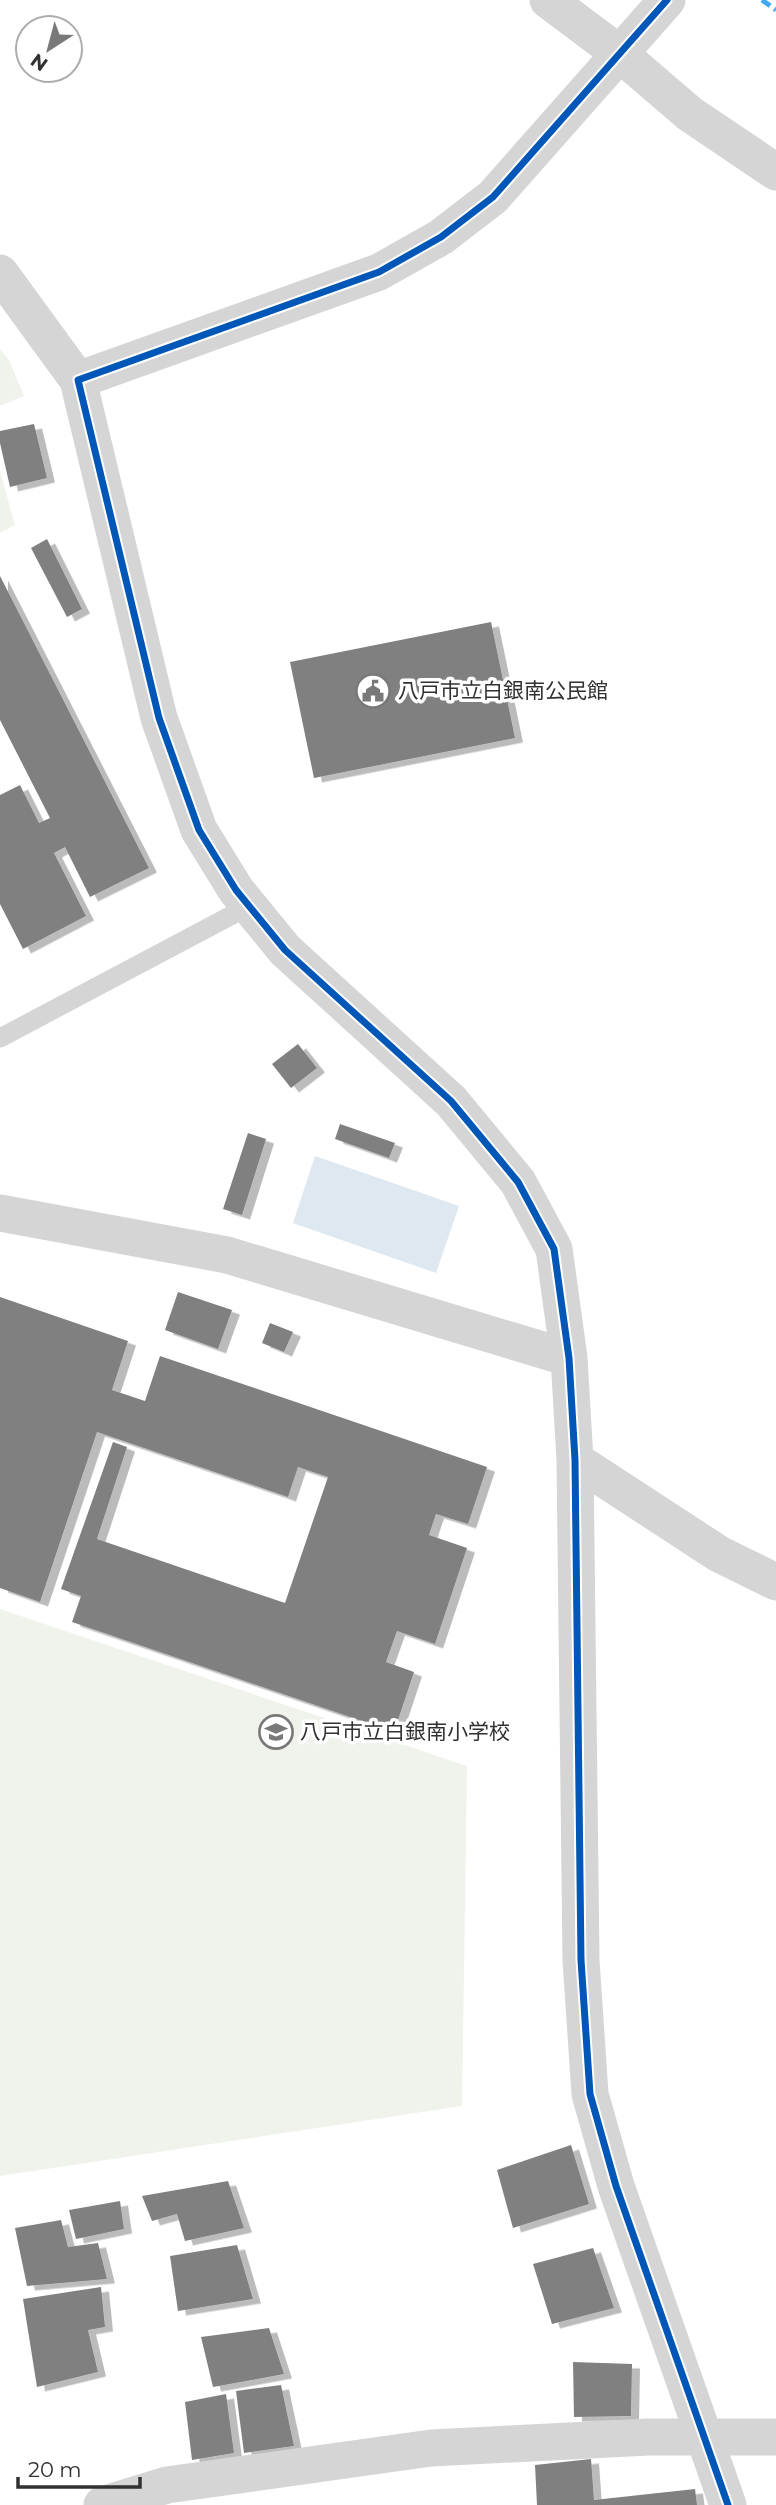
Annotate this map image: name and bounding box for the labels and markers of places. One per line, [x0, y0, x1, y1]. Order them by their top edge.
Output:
public building icon: 八戸市立白銀南公民館 [354, 672, 392, 710]
place label: 八戸市立白銀南公民館 [398, 678, 608, 703]
school or university icon: 八戸市立白銀南小学校 [257, 1713, 295, 1751]
place label: 八戸市立白銀南小学校 [300, 1719, 510, 1744]

